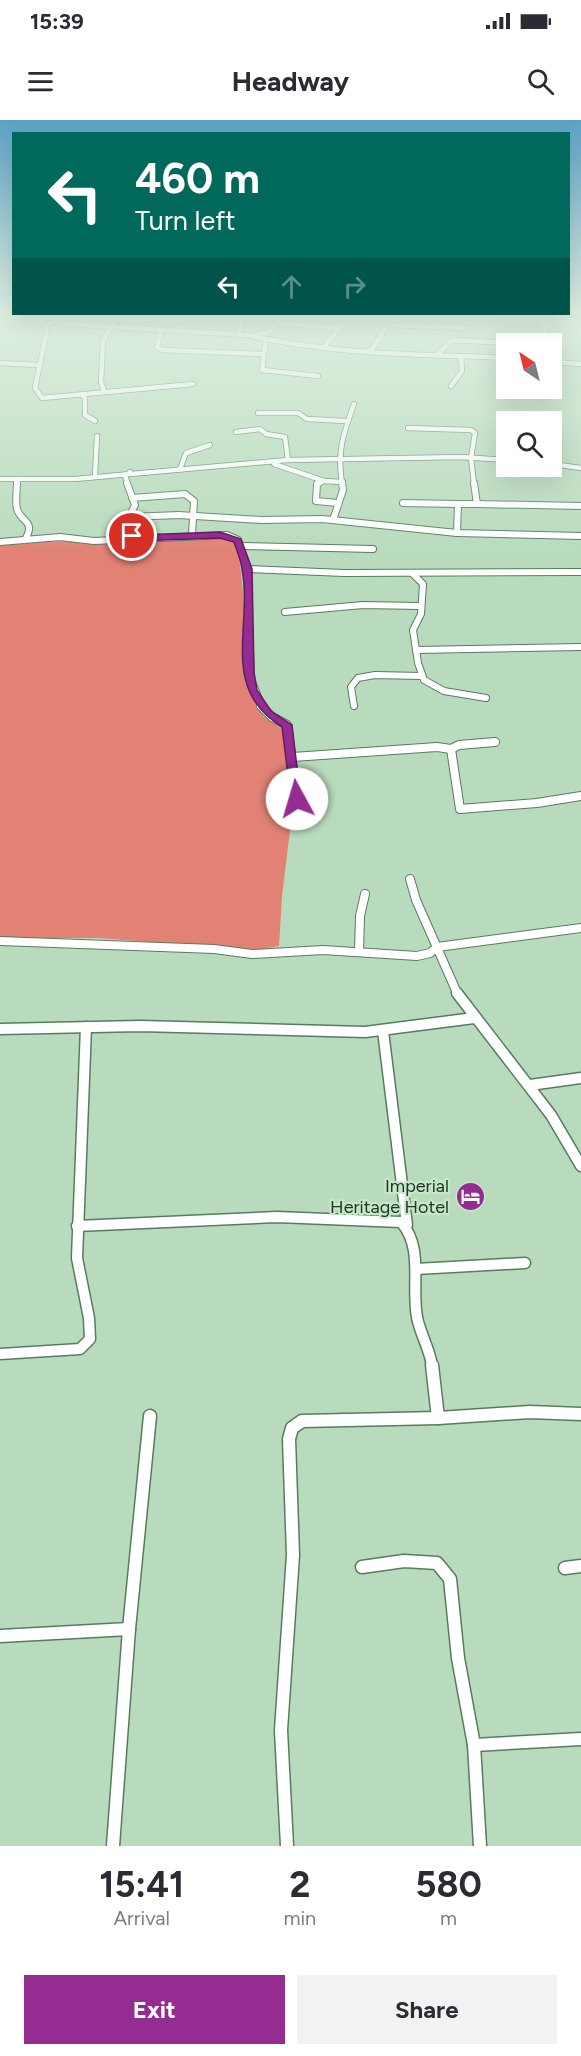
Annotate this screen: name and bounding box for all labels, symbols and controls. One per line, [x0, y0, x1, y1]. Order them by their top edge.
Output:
text: 15:39 [30, 8, 84, 35]
icon: menu [24, 65, 57, 98]
text: Headway [232, 65, 349, 98]
icon: search [524, 65, 557, 98]
text: 460 m [135, 153, 260, 204]
icon: left [36, 156, 114, 234]
text: Turn left [135, 204, 235, 237]
icon: left [212, 270, 245, 303]
icon: ahead [275, 270, 308, 303]
icon: right [338, 270, 371, 303]
north arrow [496, 333, 562, 399]
map controls [496, 333, 562, 477]
button: search [496, 411, 562, 477]
pin [106, 510, 157, 561]
icon: arrive [115, 519, 148, 552]
position arrow [265, 767, 329, 831]
place label: Imperial Heritage Hotel [330, 1175, 449, 1218]
hotel icon: Imperial Heritage Hotel [454, 1180, 486, 1212]
text: 15:41 [99, 1863, 184, 1906]
text: 2 [289, 1863, 310, 1906]
text: 580 [415, 1863, 482, 1906]
text: Arrival [113, 1906, 170, 1930]
text: min [283, 1906, 316, 1930]
text: m [440, 1906, 457, 1930]
button: Exit [24, 1975, 285, 2044]
button: Share [297, 1975, 557, 2044]

